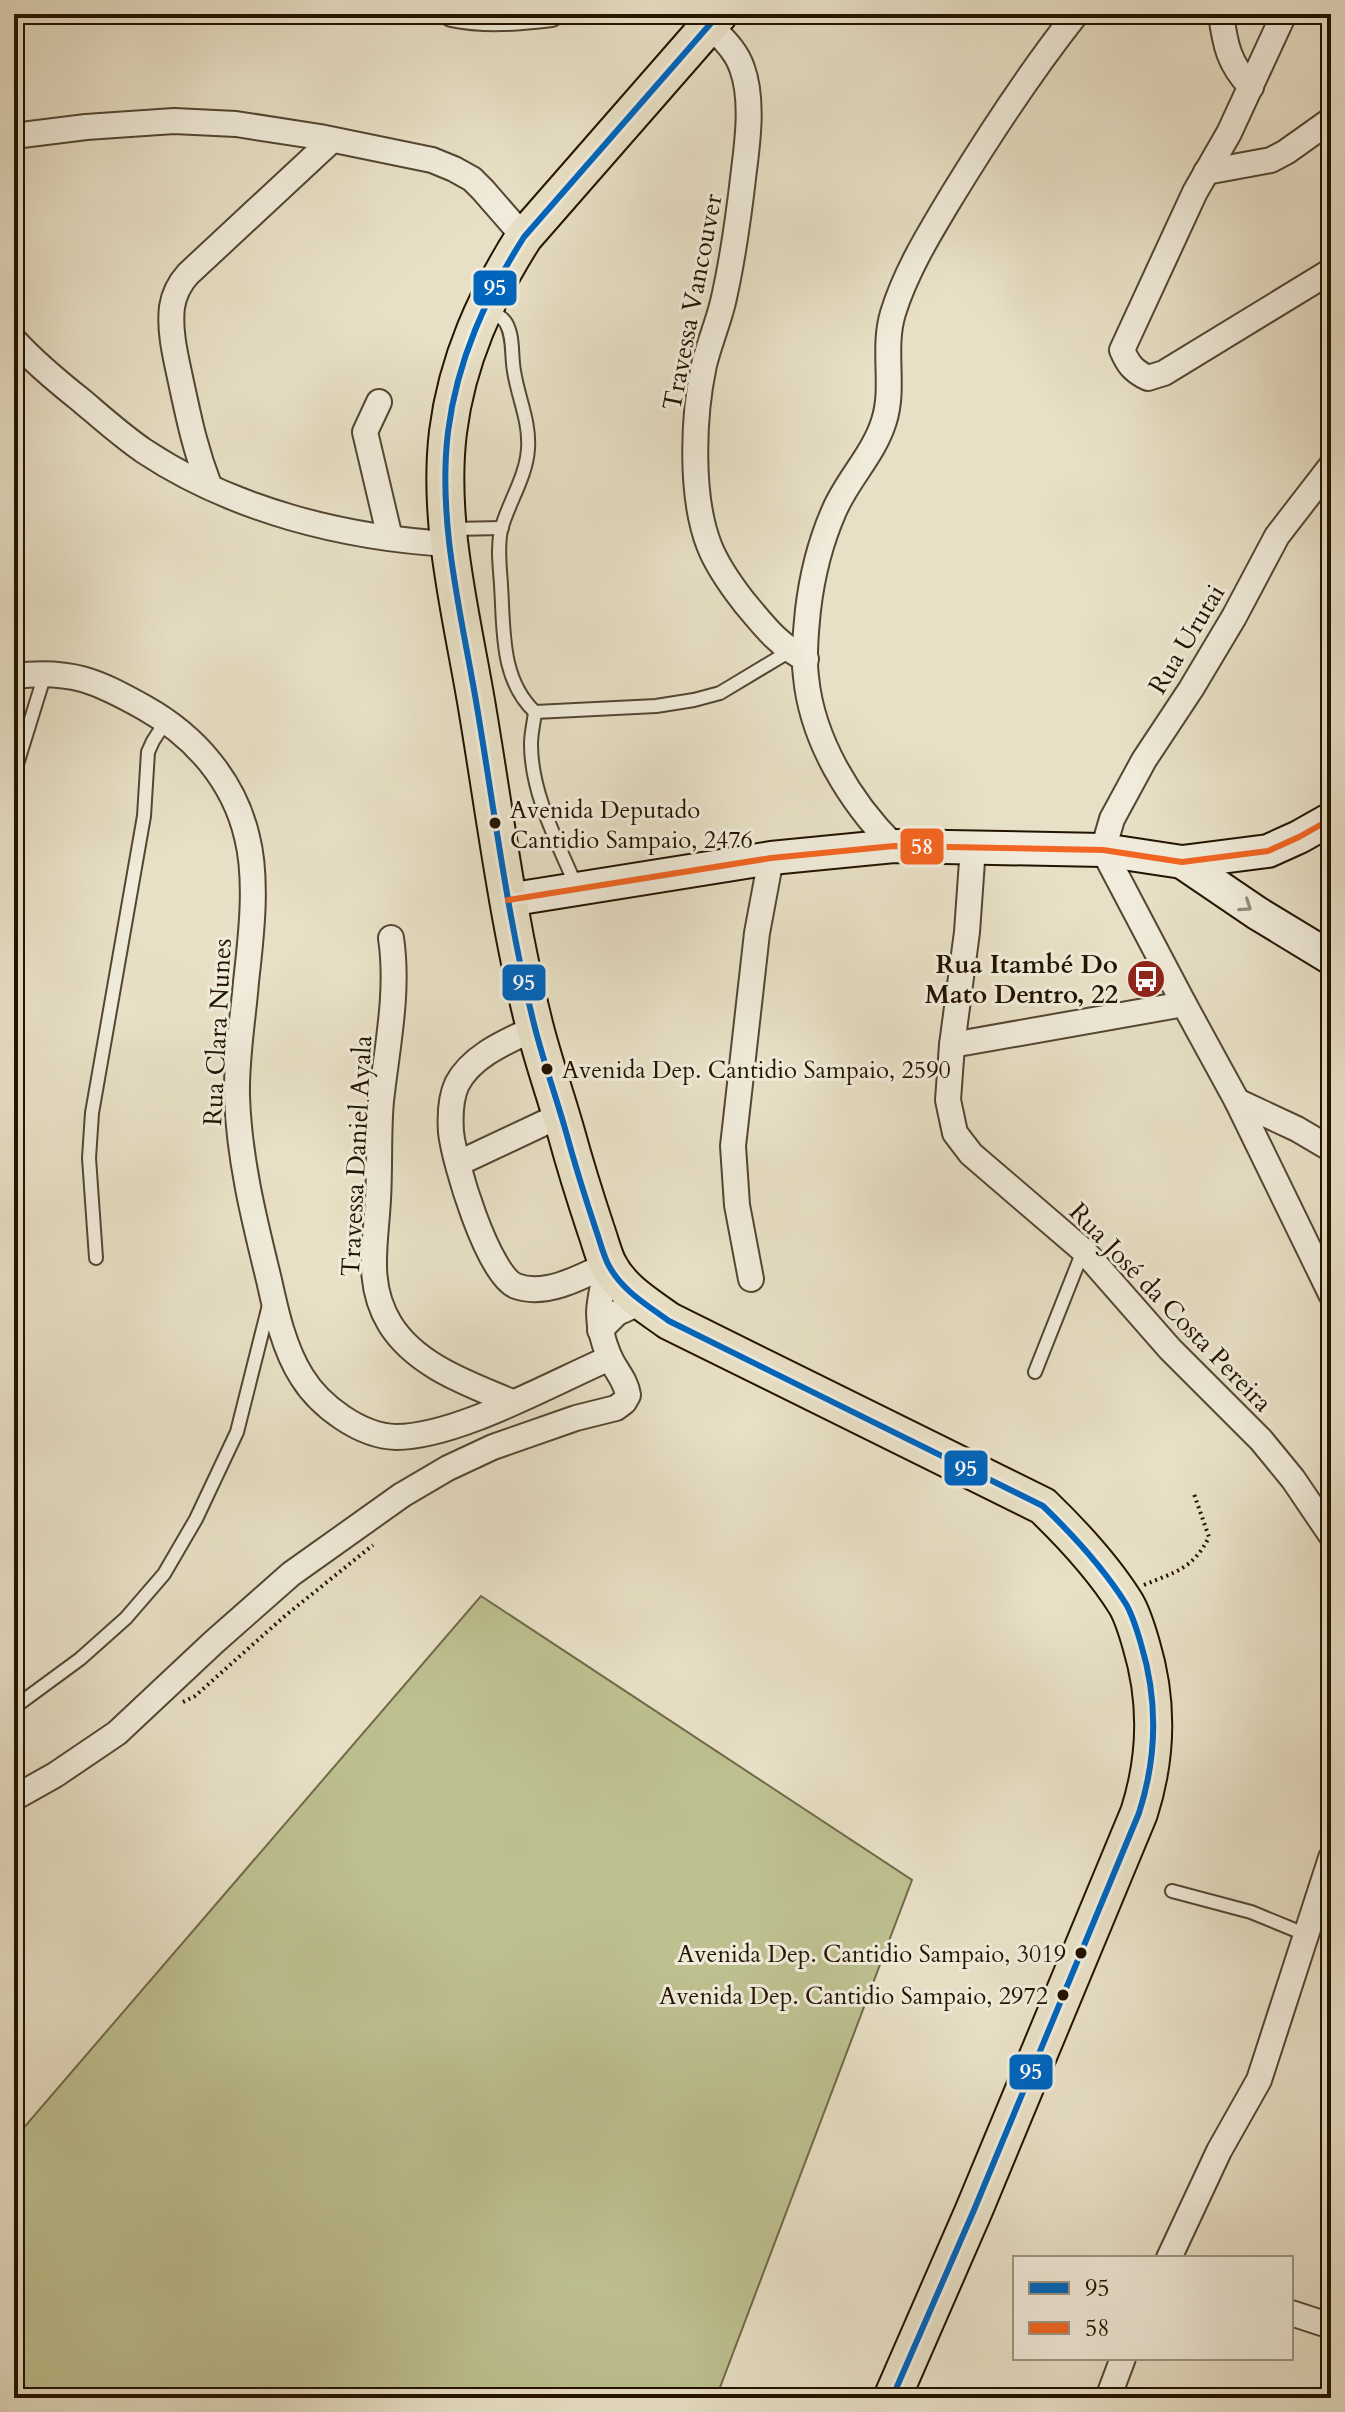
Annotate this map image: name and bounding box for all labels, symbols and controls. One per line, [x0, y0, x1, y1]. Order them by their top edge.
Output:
street label: Travessa Vancouver [654, 190, 731, 413]
line badge: 95 [472, 269, 518, 307]
text: 95 [484, 273, 506, 303]
street label: Rua Urutai [1140, 578, 1233, 701]
place label: Avenida Deputado Cantidio Sampaio, 2476 [510, 794, 753, 857]
marker: Avenida Deputado Cantidio Sampaio, 2476 [487, 815, 503, 831]
line badge: 58 [899, 827, 945, 866]
text: 58 [911, 832, 933, 862]
one-way arrow [1238, 896, 1252, 911]
street label: Rua Clara Nunes [195, 937, 240, 1127]
place label: Rua Itambé Do Mato Dentro, 22 [925, 947, 1118, 1012]
bus stop icon: Rua Itambé Do Mato Dentro, 22 [1125, 958, 1167, 1000]
line badge: 95 [501, 963, 547, 1002]
text: 95 [513, 968, 535, 998]
street label: Travessa Daniel Ayala [333, 1035, 380, 1278]
place label: Avenida Dep. Cantidio Sampaio, 2590 [562, 1054, 951, 1087]
marker: Avenida Dep. Cantidio Sampaio, 2590 [539, 1061, 555, 1077]
street label: Rua José da Costa Pereira [1061, 1195, 1280, 1420]
line badge: 95 [943, 1449, 989, 1487]
text: 95 [955, 1454, 977, 1484]
place label: Avenida Dep. Cantidio Sampaio, 3019 [677, 1938, 1066, 1971]
marker: Avenida Dep. Cantidio Sampaio, 3019 [1073, 1945, 1089, 1961]
place label: Avenida Dep. Cantidio Sampaio, 2972 [659, 1980, 1048, 2013]
marker: Avenida Dep. Cantidio Sampaio, 2972 [1055, 1987, 1071, 2003]
line badge: 95 [1008, 2053, 1054, 2091]
text: 95 [1020, 2057, 1042, 2087]
legend [1013, 2256, 1293, 2360]
text: 95 [1085, 2272, 1110, 2305]
text: 58 [1085, 2312, 1110, 2345]

